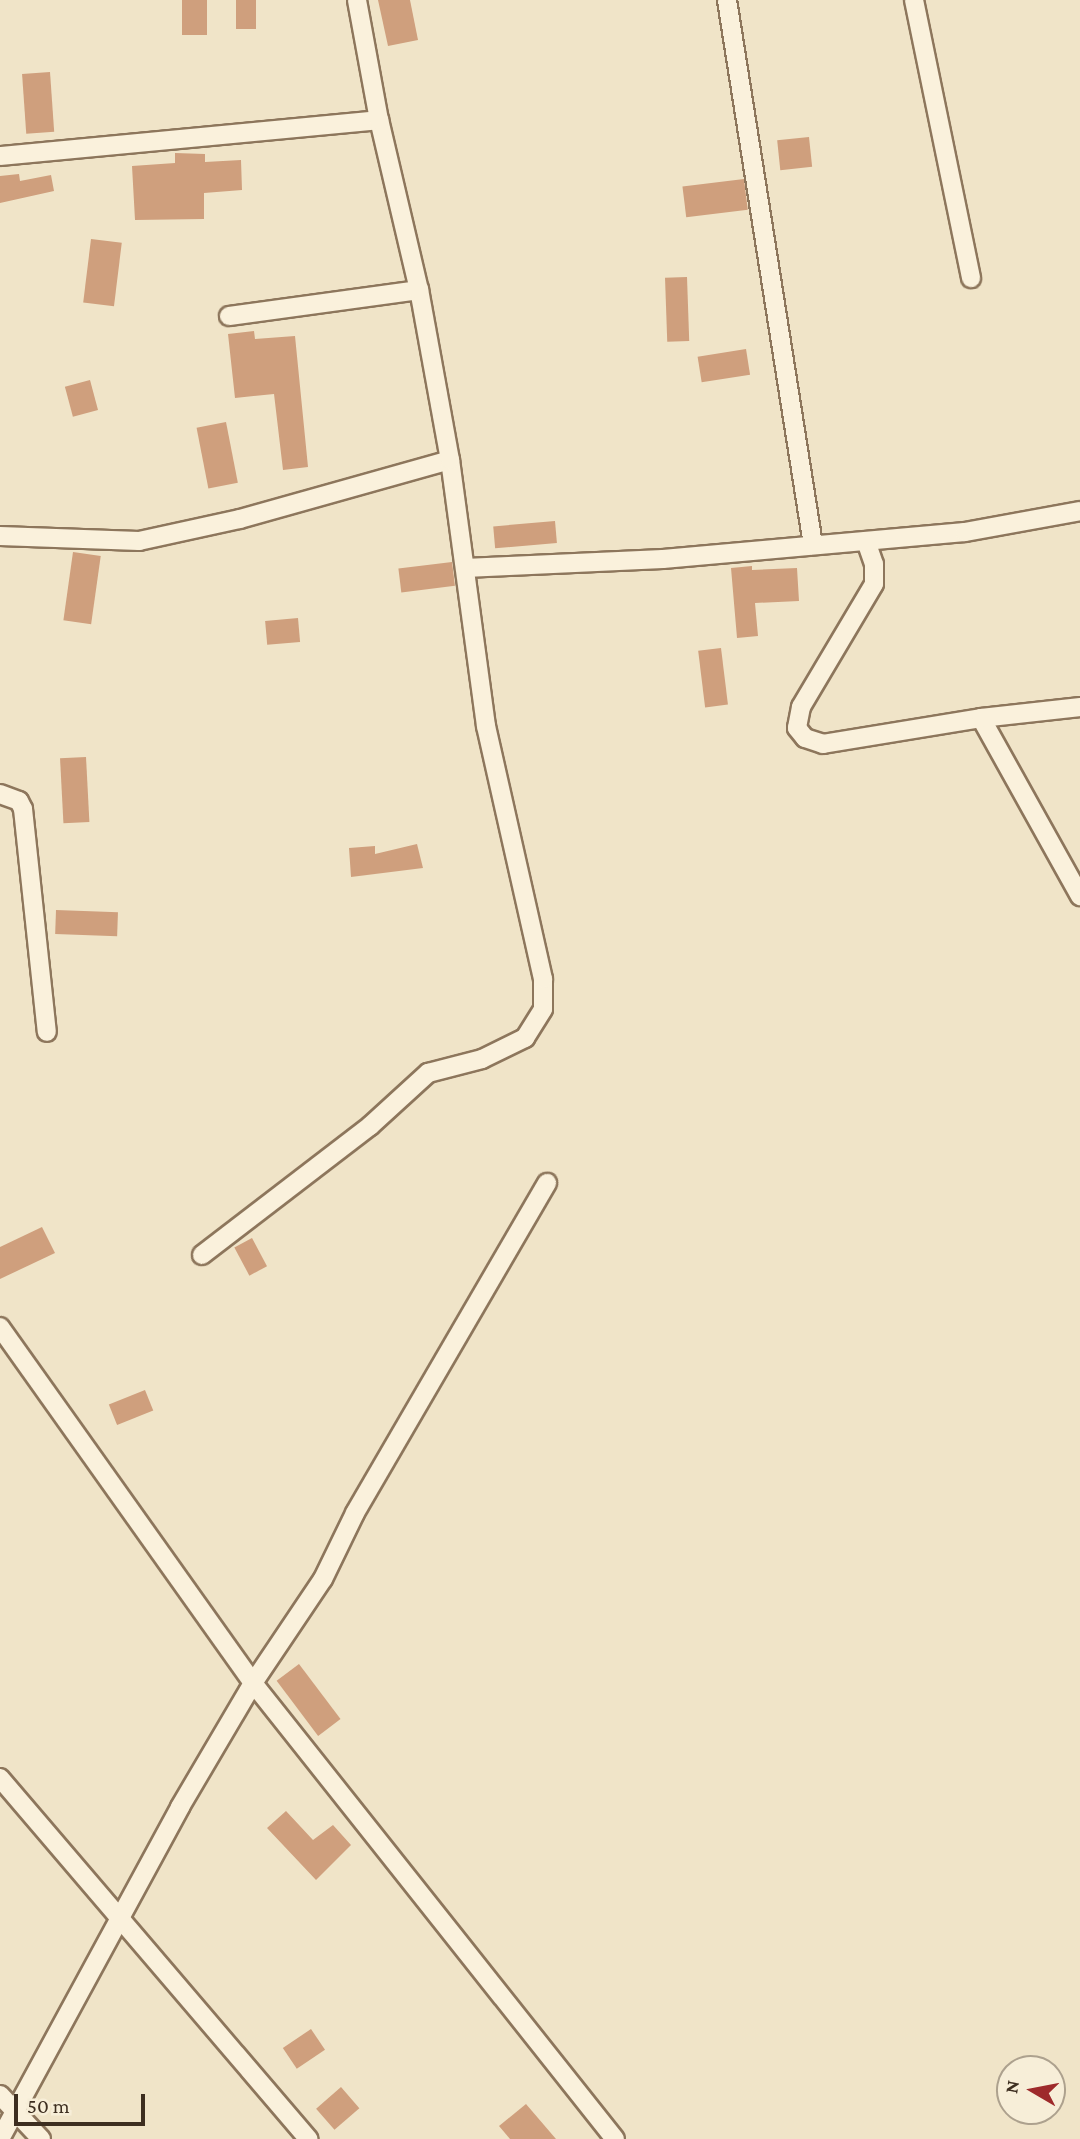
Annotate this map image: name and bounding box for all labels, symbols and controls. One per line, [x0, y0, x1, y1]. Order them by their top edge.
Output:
north arrow [996, 2055, 1066, 2125]
text: N [1000, 2078, 1023, 2095]
scale bar [18, 2080, 149, 2124]
text: 50 m [27, 2094, 70, 2118]

